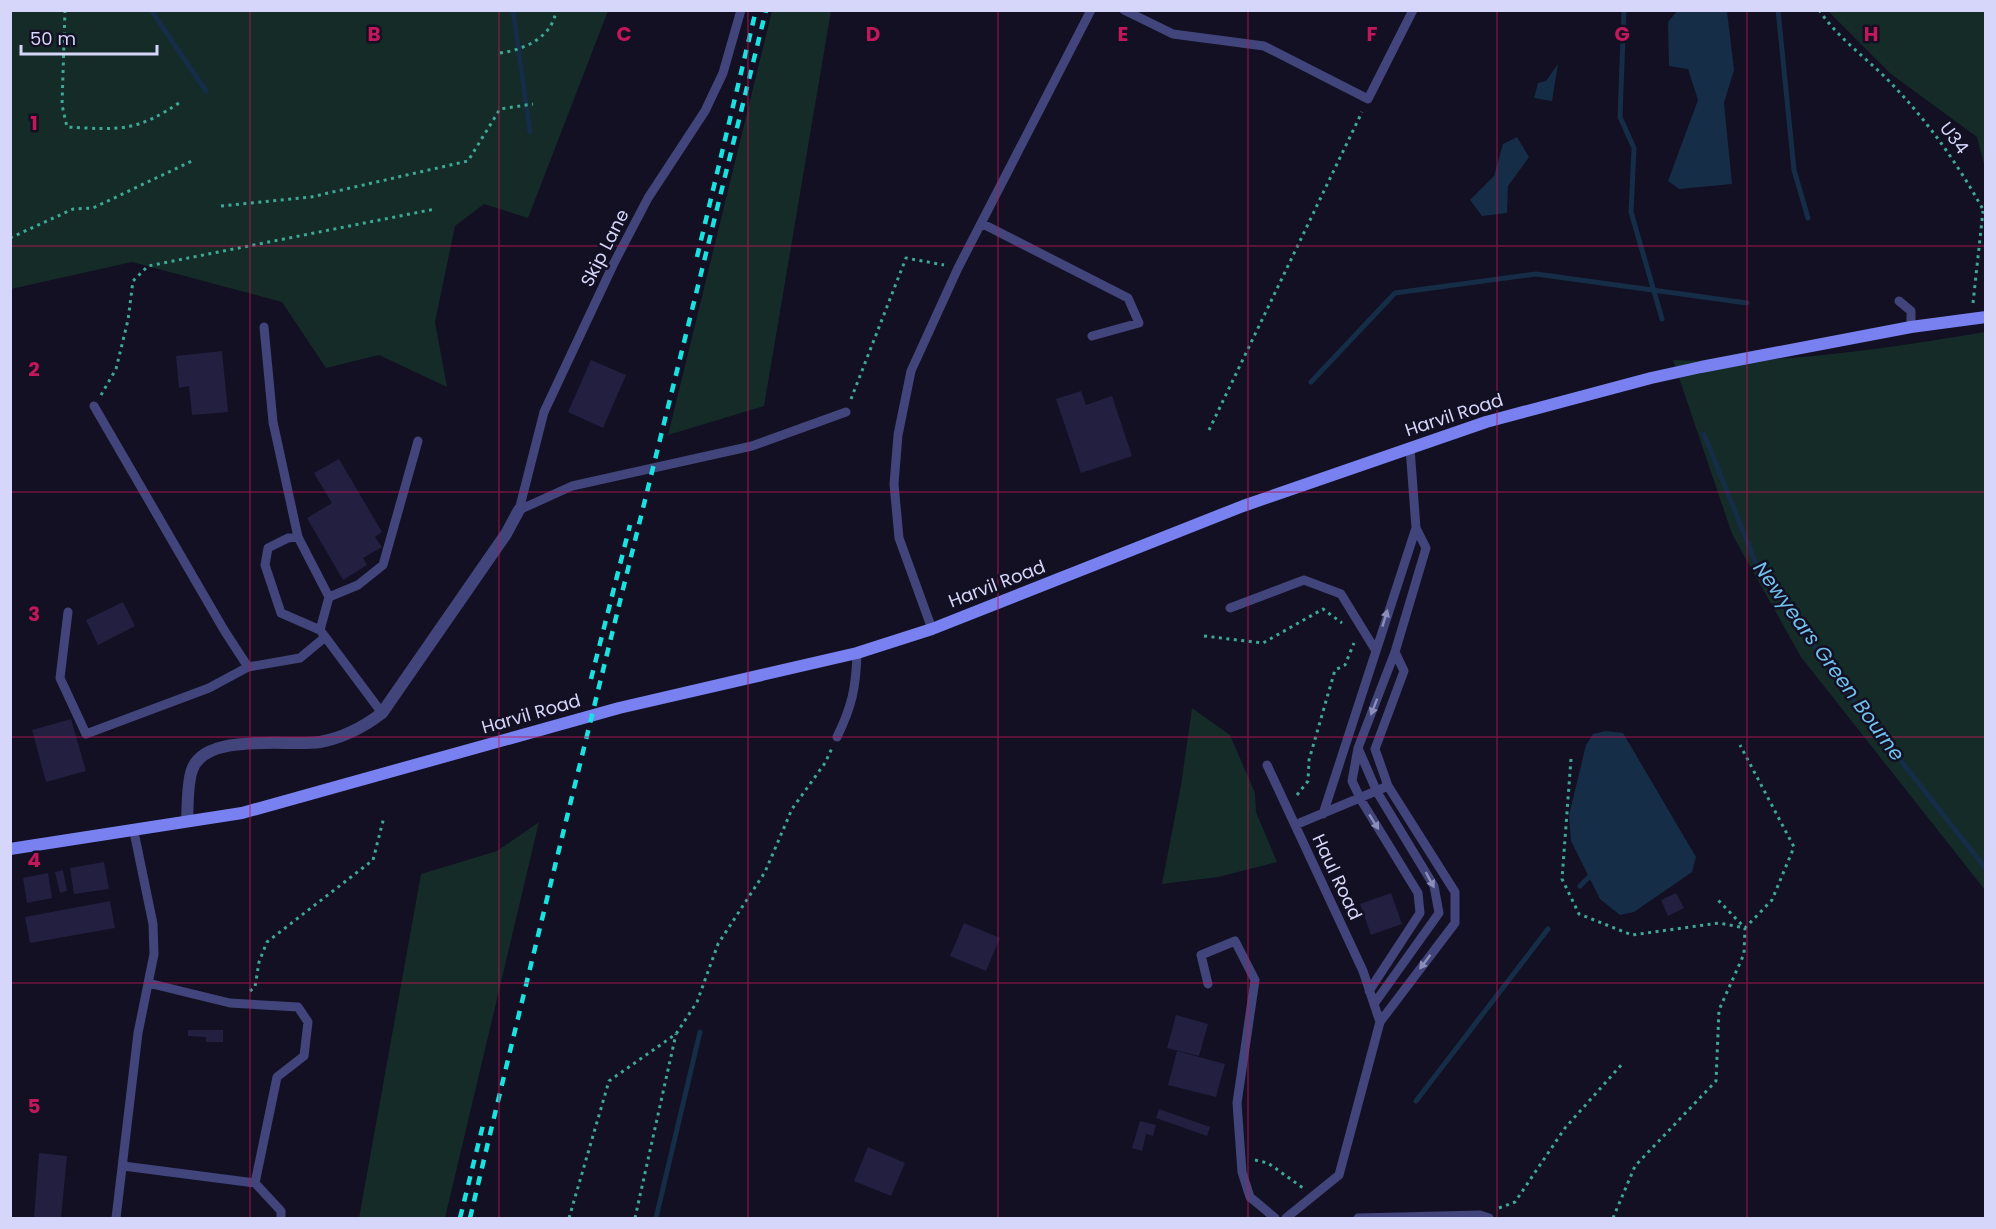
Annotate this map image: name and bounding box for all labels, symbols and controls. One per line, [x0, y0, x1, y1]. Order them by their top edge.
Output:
scale bar [21, 18, 158, 56]
text: B [367, 20, 381, 48]
text: C [616, 20, 632, 48]
text: D [866, 20, 880, 48]
text: E [1118, 20, 1128, 48]
text: F [1367, 20, 1378, 48]
text: G [1614, 20, 1630, 48]
text: H [1864, 20, 1878, 48]
text: 50 m [30, 26, 76, 51]
text: 1 [30, 109, 38, 137]
street label: U34 [1934, 117, 1975, 159]
street label: Skip Lane [574, 205, 635, 291]
text: 2 [28, 355, 40, 383]
street label: Harvil Road [1402, 387, 1506, 442]
street label: Harvil Road [945, 554, 1049, 613]
water label: Newyears Green Bourne [1747, 555, 1911, 767]
text: 3 [28, 600, 40, 628]
one-way arrow [1381, 609, 1390, 627]
street label: Harvil Road [478, 687, 583, 740]
one-way arrow [1369, 698, 1379, 716]
one-way arrow [1369, 814, 1380, 830]
street label: Haul Road [1307, 830, 1368, 924]
text: 4 [27, 846, 41, 874]
one-way arrow [1425, 872, 1435, 889]
one-way arrow [1419, 954, 1431, 970]
text: 5 [28, 1092, 41, 1120]

